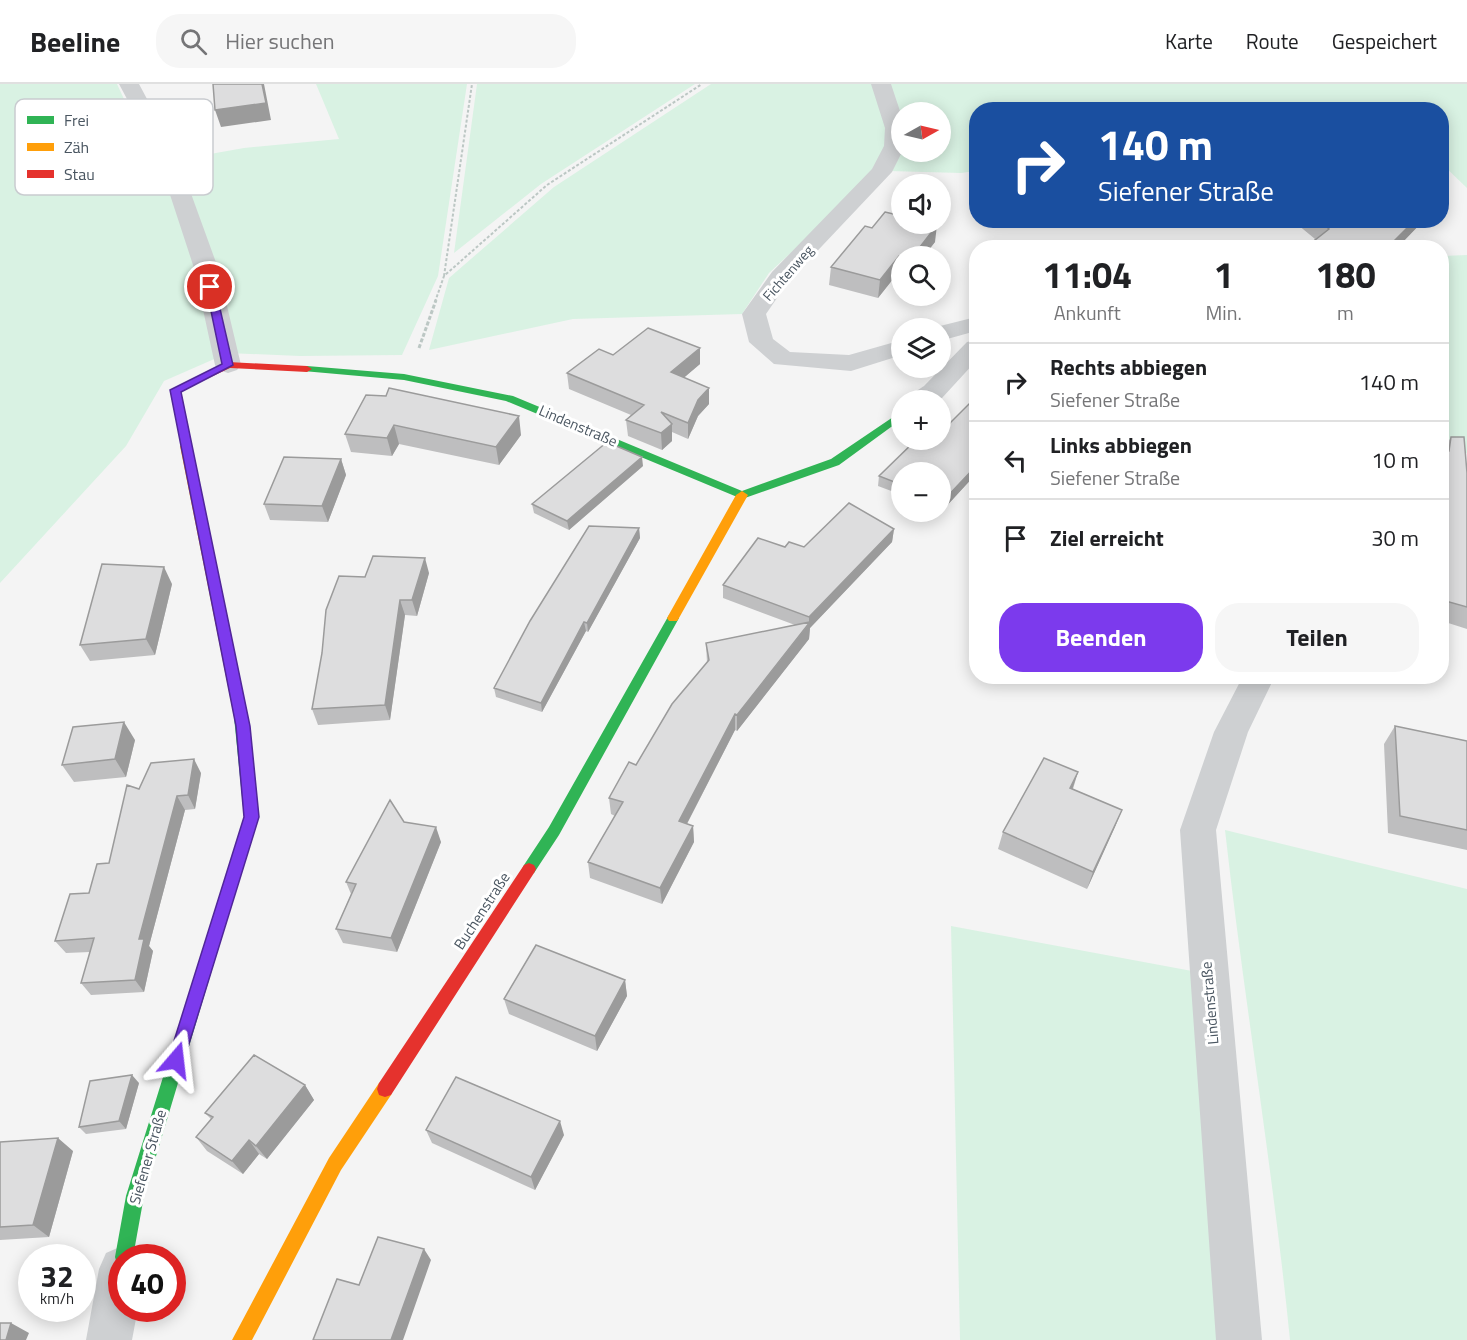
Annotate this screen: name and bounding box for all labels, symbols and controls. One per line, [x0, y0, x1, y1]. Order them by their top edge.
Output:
search box [156, 14, 576, 68]
text: Beeline [30, 20, 120, 63]
text: Hier suchen [225, 24, 335, 58]
icon: search [177, 25, 210, 58]
text: Karte [1165, 25, 1213, 57]
text: Route [1246, 25, 1299, 57]
text: Gespeichert [1332, 25, 1437, 57]
legend [15, 99, 213, 195]
north arrow [891, 102, 951, 162]
map controls [891, 102, 951, 522]
text: Frei [64, 108, 89, 132]
text: 140 m [1098, 112, 1213, 176]
icon: right [999, 126, 1077, 204]
text: Zäh [64, 135, 89, 159]
text: Stau [64, 162, 95, 186]
text: Siefener Straße [1098, 170, 1274, 211]
button: sound [891, 174, 951, 234]
street label: Fichtenweg [757, 240, 818, 305]
button: search [891, 246, 951, 306]
text: 11:04 [1042, 247, 1132, 302]
text: 1 [1214, 247, 1234, 302]
text: 180 [1315, 247, 1376, 302]
pin [184, 261, 235, 312]
icon: arrive [193, 270, 226, 303]
text: Ankunft [1054, 297, 1121, 328]
text: Min. [1206, 297, 1242, 328]
text: m [1337, 297, 1354, 328]
button: layers [891, 318, 951, 378]
text: Rechts abbiegen [1050, 350, 1207, 384]
text: 140 m [1359, 365, 1419, 399]
icon: right [999, 366, 1032, 399]
text: Siefener Straße [1050, 384, 1180, 415]
button: + [891, 390, 951, 450]
street label: Lindenstraße [535, 399, 621, 452]
text: Links abbiegen [1050, 428, 1192, 462]
text: 10 m [1371, 443, 1419, 477]
icon: left [999, 444, 1032, 477]
button: − [891, 462, 951, 522]
text: Siefener Straße [1050, 462, 1180, 493]
text: Ziel erreicht [1050, 521, 1164, 555]
text: 30 m [1371, 521, 1419, 555]
icon: arrive [999, 522, 1032, 555]
button: Beenden [999, 603, 1203, 672]
button: Teilen [1215, 603, 1419, 672]
street label: Buchenstraße [448, 867, 515, 954]
street label: Lindenstraße [1194, 961, 1225, 1046]
position arrow [144, 1028, 208, 1092]
street label: Siefener Straße [123, 1107, 172, 1207]
speed limit sign: 40 [108, 1244, 186, 1322]
text: 32 [40, 1253, 74, 1299]
text: km/h [40, 1287, 74, 1310]

